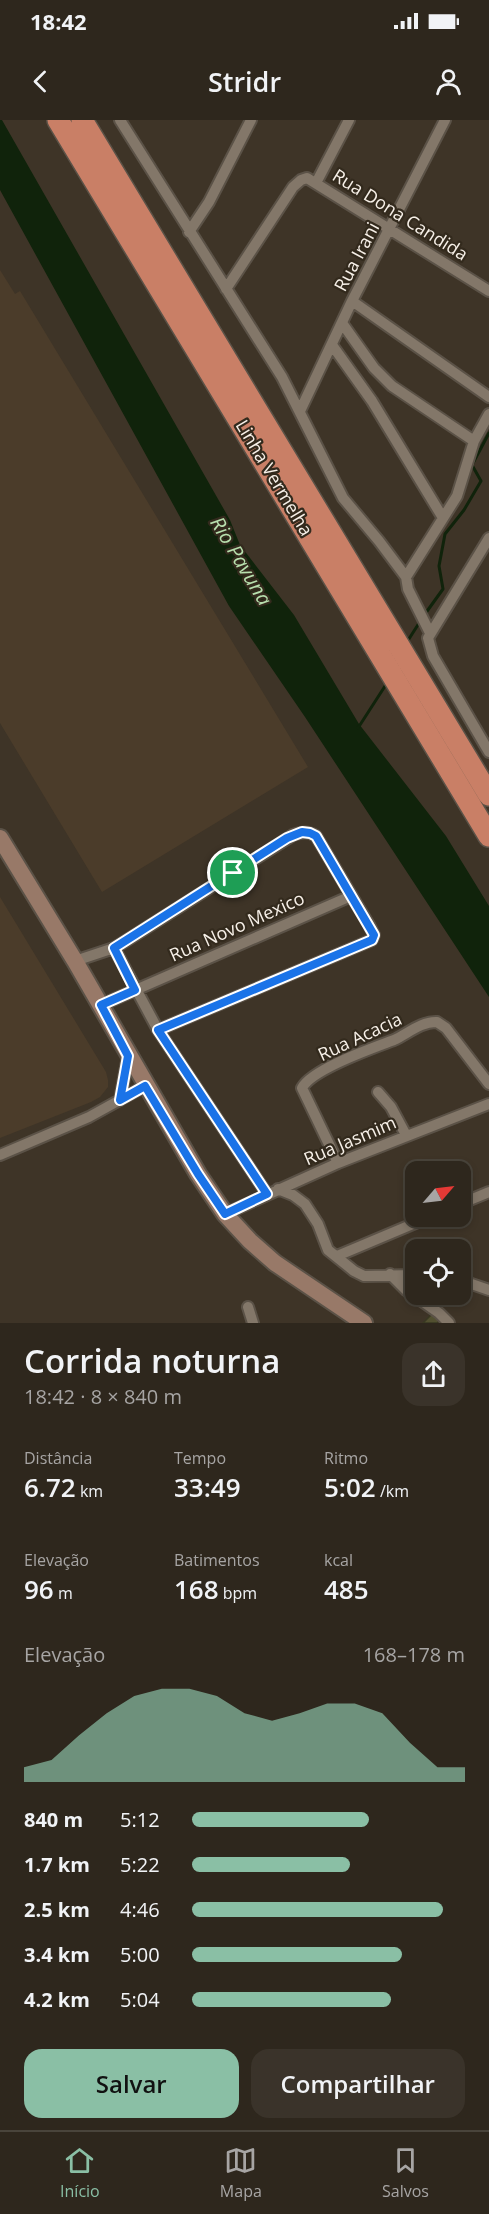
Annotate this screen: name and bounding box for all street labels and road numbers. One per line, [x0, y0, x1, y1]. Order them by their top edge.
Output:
street label: Rua Dona Candida [328, 163, 473, 266]
street label: Rua Irani [328, 218, 384, 295]
street label: Linha Vermelha [231, 415, 319, 540]
street label: Rua Novo Mexico [165, 886, 308, 967]
street label: Rua Acacia [314, 1006, 405, 1066]
street label: Rua Jasmim [300, 1110, 399, 1170]

